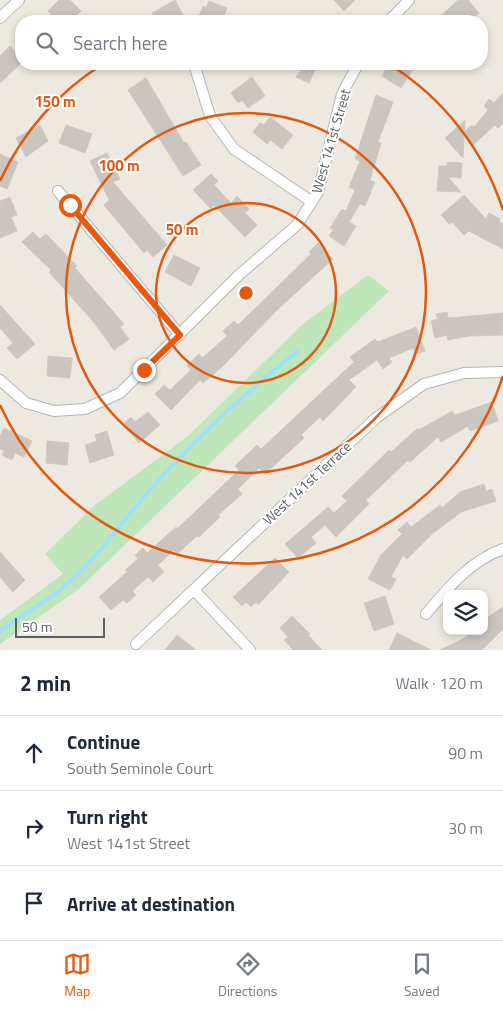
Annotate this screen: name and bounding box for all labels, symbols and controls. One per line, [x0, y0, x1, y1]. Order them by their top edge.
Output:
search box [15, 15, 488, 70]
text: Search here [73, 28, 167, 57]
icon: search [33, 29, 61, 57]
street label: West 141st Street [306, 86, 355, 196]
text: 150 m [34, 90, 76, 113]
text: 100 m [98, 154, 140, 177]
route start [59, 194, 82, 217]
text: 50 m [166, 218, 198, 241]
centre of rings [237, 284, 255, 302]
route end [133, 359, 156, 382]
street label: West 141st Terrace [258, 436, 356, 529]
map controls [443, 590, 488, 635]
button: layers [443, 590, 488, 635]
scale bar [15, 615, 105, 638]
text: 50 m [22, 616, 52, 637]
text: 2 min [20, 667, 71, 699]
text: Walk · 120 m [395, 671, 483, 695]
text: Continue [67, 727, 140, 756]
icon: ahead [20, 739, 48, 767]
text: 90 m [448, 741, 483, 765]
text: South Seminole Court [67, 756, 213, 780]
text: Turn right [67, 802, 148, 831]
icon: right [20, 814, 48, 842]
text: 30 m [448, 816, 483, 840]
text: West 141st Street [67, 831, 190, 855]
icon: arrive [20, 889, 48, 917]
text: Arrive at destination [67, 889, 235, 918]
tab: Map [63, 950, 91, 1001]
tab: Directions [218, 950, 277, 1001]
tab: Saved [404, 950, 440, 1001]

